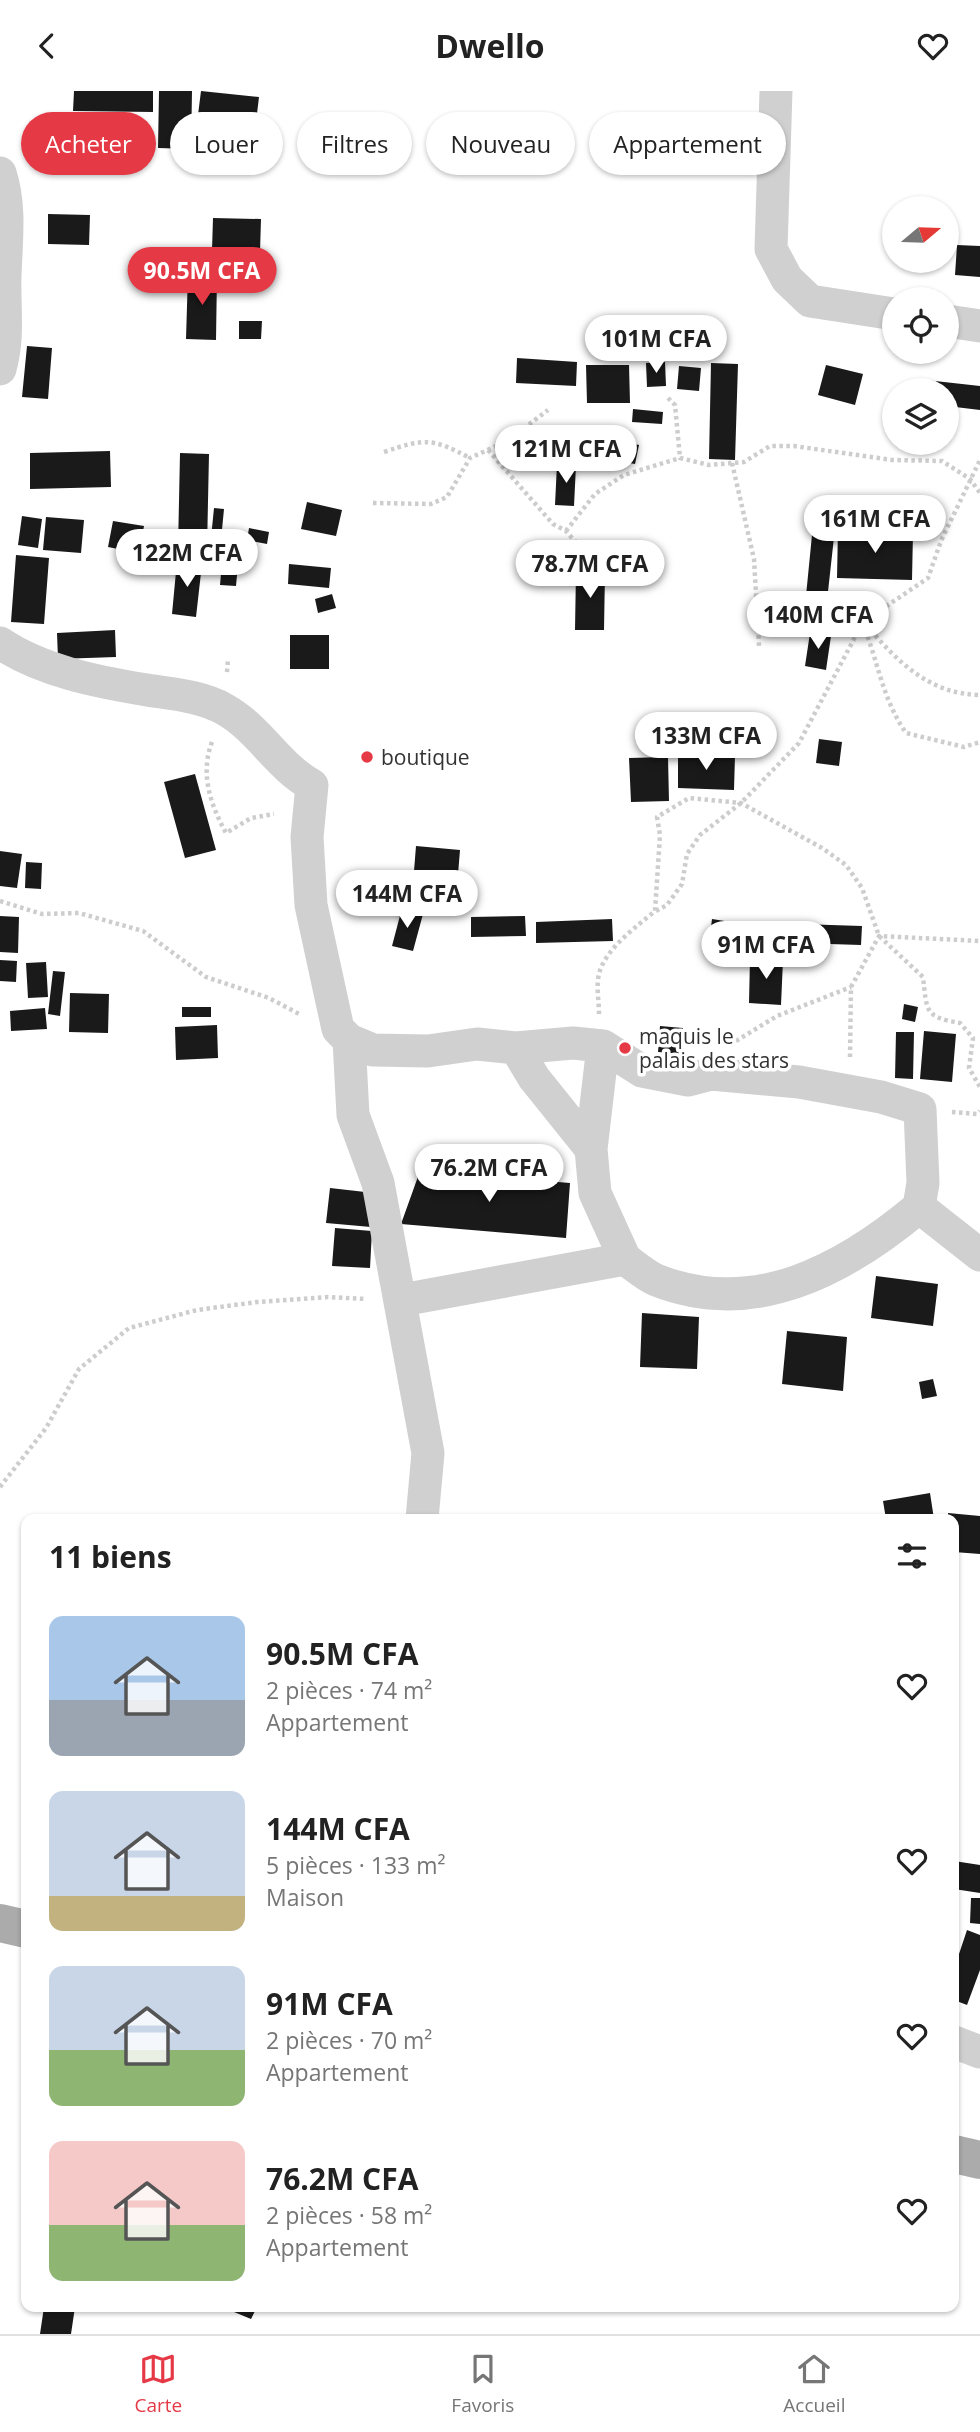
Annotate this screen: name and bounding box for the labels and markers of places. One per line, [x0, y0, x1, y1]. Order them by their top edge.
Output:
pin: 90.5M CFA [122, 247, 282, 307]
pin: 101M CFA [584, 315, 728, 375]
pin: 121M CFA [494, 425, 638, 485]
pin: 161M CFA [803, 496, 947, 555]
pin: 122M CFA [115, 529, 259, 589]
pin: 78.7M CFA [510, 540, 670, 600]
pin: 140M CFA [746, 591, 890, 651]
pin: 133M CFA [634, 713, 778, 772]
place label: boutique [381, 743, 470, 771]
marker: boutique [359, 749, 375, 765]
pin: 144M CFA [335, 871, 479, 930]
pin: 91M CFA [701, 921, 831, 981]
place label: maquis le palais des stars [639, 1022, 789, 1074]
marker: maquis le palais des stars [617, 1040, 633, 1056]
pin: 76.2M CFA [409, 1145, 569, 1204]

